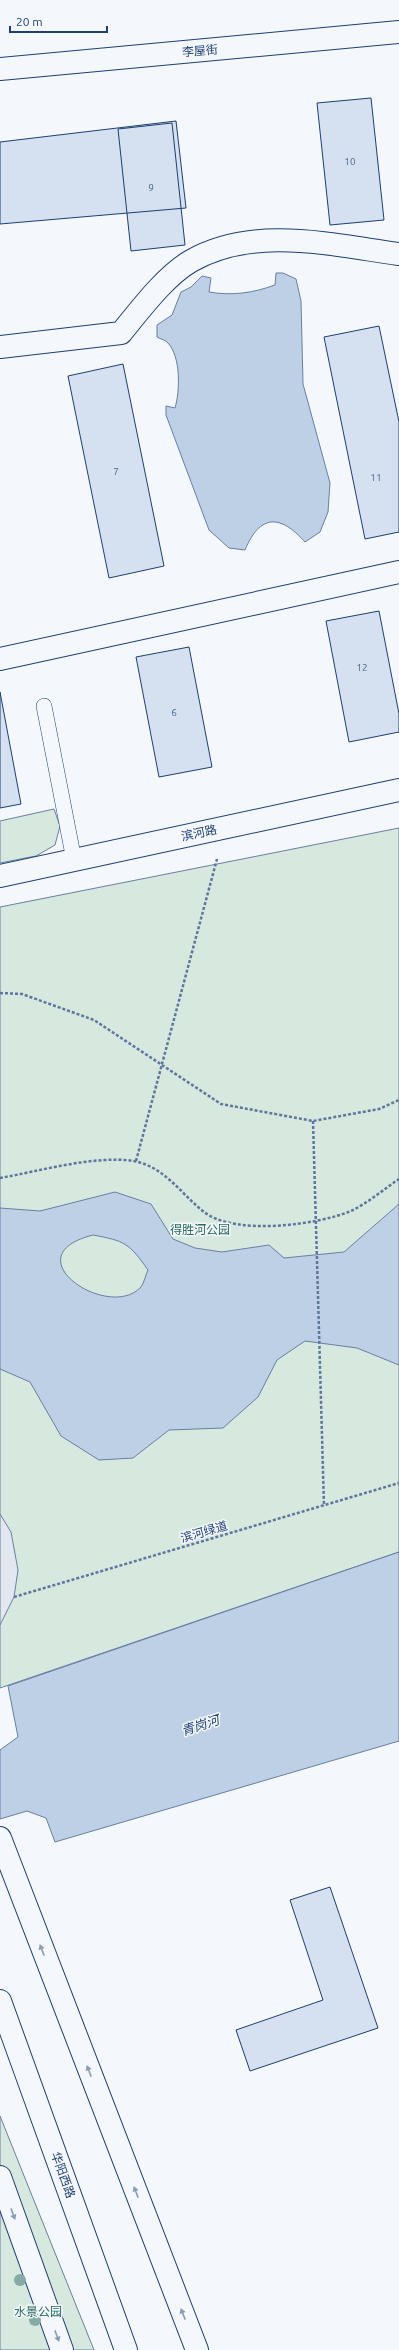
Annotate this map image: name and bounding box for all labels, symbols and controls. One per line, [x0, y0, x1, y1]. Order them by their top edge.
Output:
scale bar [10, 8, 107, 34]
text: 20 m [16, 15, 43, 28]
street label: 李屋街 [181, 42, 218, 59]
house number: 10 [344, 156, 356, 167]
house number: 9 [148, 182, 154, 193]
house number: 7 [113, 466, 119, 477]
house number: 11 [370, 472, 382, 483]
house number: 12 [356, 662, 368, 673]
house number: 6 [171, 707, 177, 718]
street label: 滨河路 [180, 822, 218, 843]
park label: 得胜河公园 [170, 1223, 230, 1236]
street label: 滨河绿道 [179, 1519, 229, 1544]
water label: 青岗河 [179, 1711, 224, 1738]
one-way arrow [39, 1944, 45, 1956]
one-way arrow [85, 2065, 91, 2077]
street label: 华阳西路 [49, 2150, 78, 2200]
one-way arrow [132, 2186, 138, 2198]
one-way arrow [11, 2208, 17, 2220]
park label: 水景公园 [14, 2305, 62, 2318]
one-way arrow [179, 2307, 185, 2319]
one-way arrow [54, 2331, 60, 2343]

